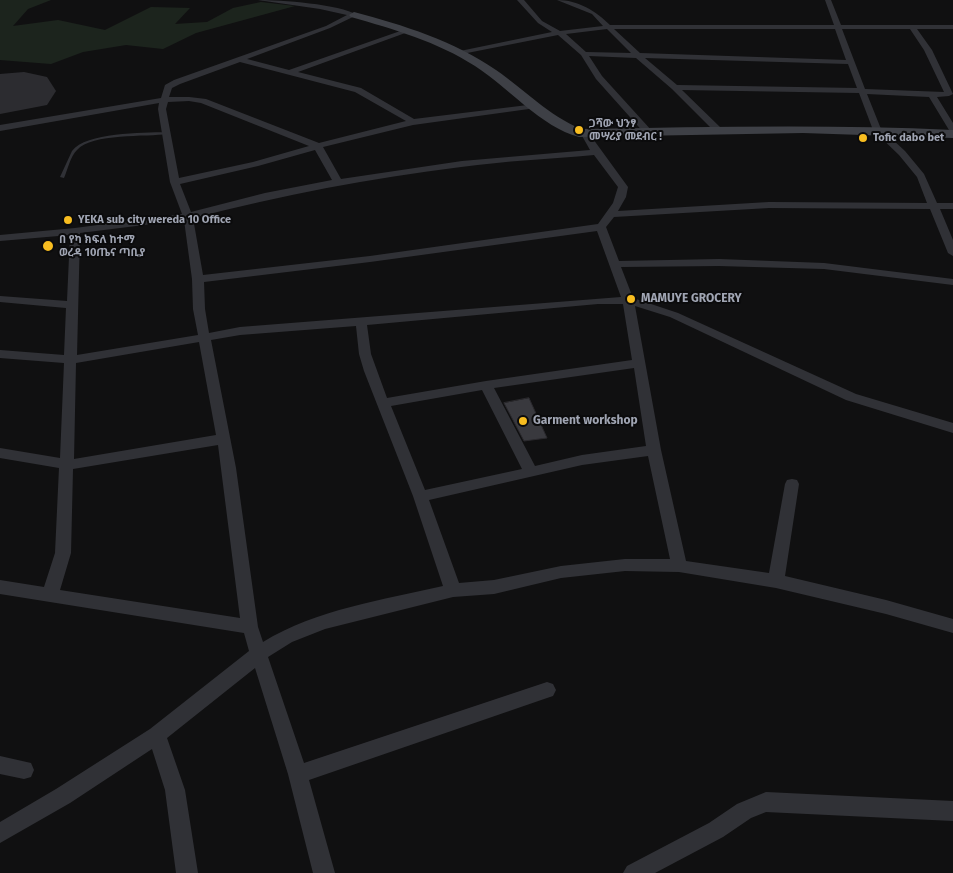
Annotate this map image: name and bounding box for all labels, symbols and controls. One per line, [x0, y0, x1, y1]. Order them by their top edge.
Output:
place label: ጋሻው ህንፃ መሣሪያ መደብር ! [589, 117, 662, 143]
marker: ጋሻው ህንፃ መሣሪያ መደብር ! [573, 124, 585, 136]
place label: Tofic dabo bet [873, 131, 944, 145]
marker: Tofic dabo bet [857, 132, 869, 144]
place label: YEKA sub city wereda 10 Office [78, 213, 231, 227]
marker: YEKA sub city wereda 10 Office [62, 214, 74, 226]
place label: በ የካ ክፍለ ከተማ ወረዳ 10ጤና ጣቢያ [59, 233, 145, 259]
marker: በ የካ ክፍለ ከተማ ወረዳ 10ጤና ጣቢያ [41, 239, 55, 253]
place label: MAMUYE GROCERY [641, 292, 742, 306]
marker: MAMUYE GROCERY [625, 293, 637, 305]
place label: Garment workshop [533, 414, 638, 428]
marker: Garment workshop [517, 415, 529, 427]

